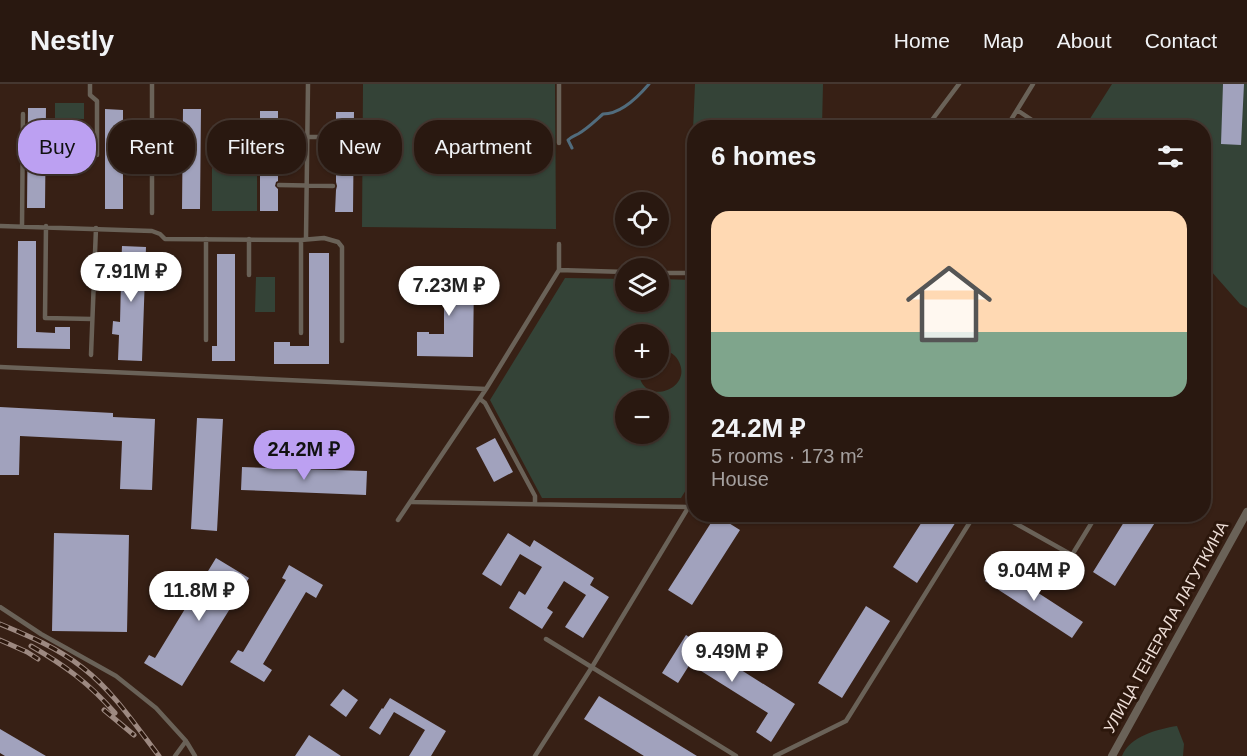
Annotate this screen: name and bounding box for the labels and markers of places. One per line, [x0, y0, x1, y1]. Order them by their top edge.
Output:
pin: 7.91M ₽ [76, 252, 186, 303]
pin: 7.23M ₽ [394, 266, 504, 317]
pin: 24.2M ₽ [249, 430, 359, 481]
pin: 9.04M ₽ [979, 551, 1089, 602]
pin: 11.8M ₽ [144, 571, 254, 622]
pin: 9.49M ₽ [677, 632, 787, 683]

